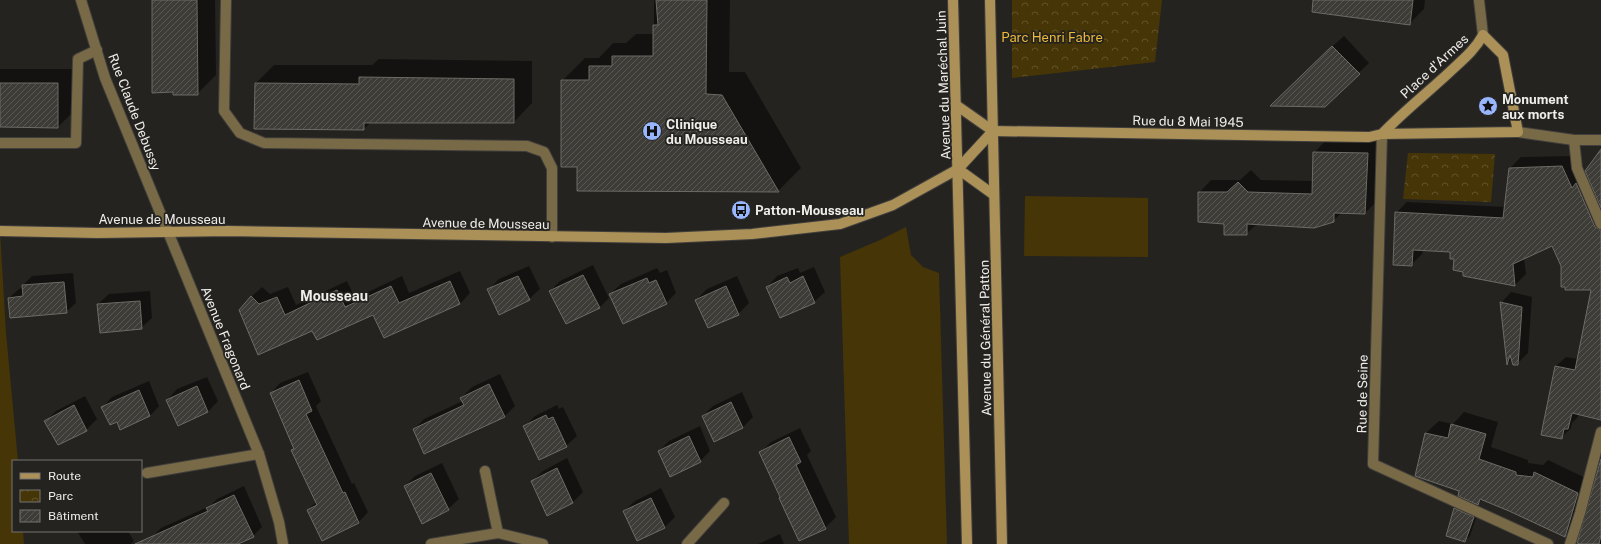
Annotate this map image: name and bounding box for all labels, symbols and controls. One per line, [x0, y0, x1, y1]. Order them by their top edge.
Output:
street label: Avenue du Maréchal Juin [933, 10, 954, 160]
park label: Parc Henri Fabre [1001, 30, 1103, 45]
street label: Place d'Armes [1397, 31, 1471, 102]
street label: Rue Claude Debussy [105, 52, 164, 173]
place label: Monument aux morts [1502, 92, 1569, 122]
place icon: Monument aux morts [1477, 95, 1499, 117]
street label: Rue du 8 Mai 1945 [1132, 113, 1244, 130]
place label: Clinique du Mousseau [666, 117, 748, 147]
hospital icon: Clinique du Mousseau [641, 120, 663, 142]
bus stop icon: Patton-Mousseau [730, 199, 752, 221]
place label: Patton-Mousseau [755, 203, 864, 218]
street label: Avenue de Mousseau [98, 212, 226, 227]
street label: Avenue de Mousseau [422, 215, 550, 232]
street label: Avenue du Général Patton [977, 260, 994, 416]
street label: Avenue Fragonard [198, 284, 253, 392]
district label: Mousseau [300, 288, 368, 304]
street label: Rue de Seine [1354, 354, 1371, 434]
legend [12, 460, 142, 532]
text: Route [48, 469, 81, 483]
text: Parc [48, 489, 73, 503]
text: Bâtiment [48, 509, 99, 523]

